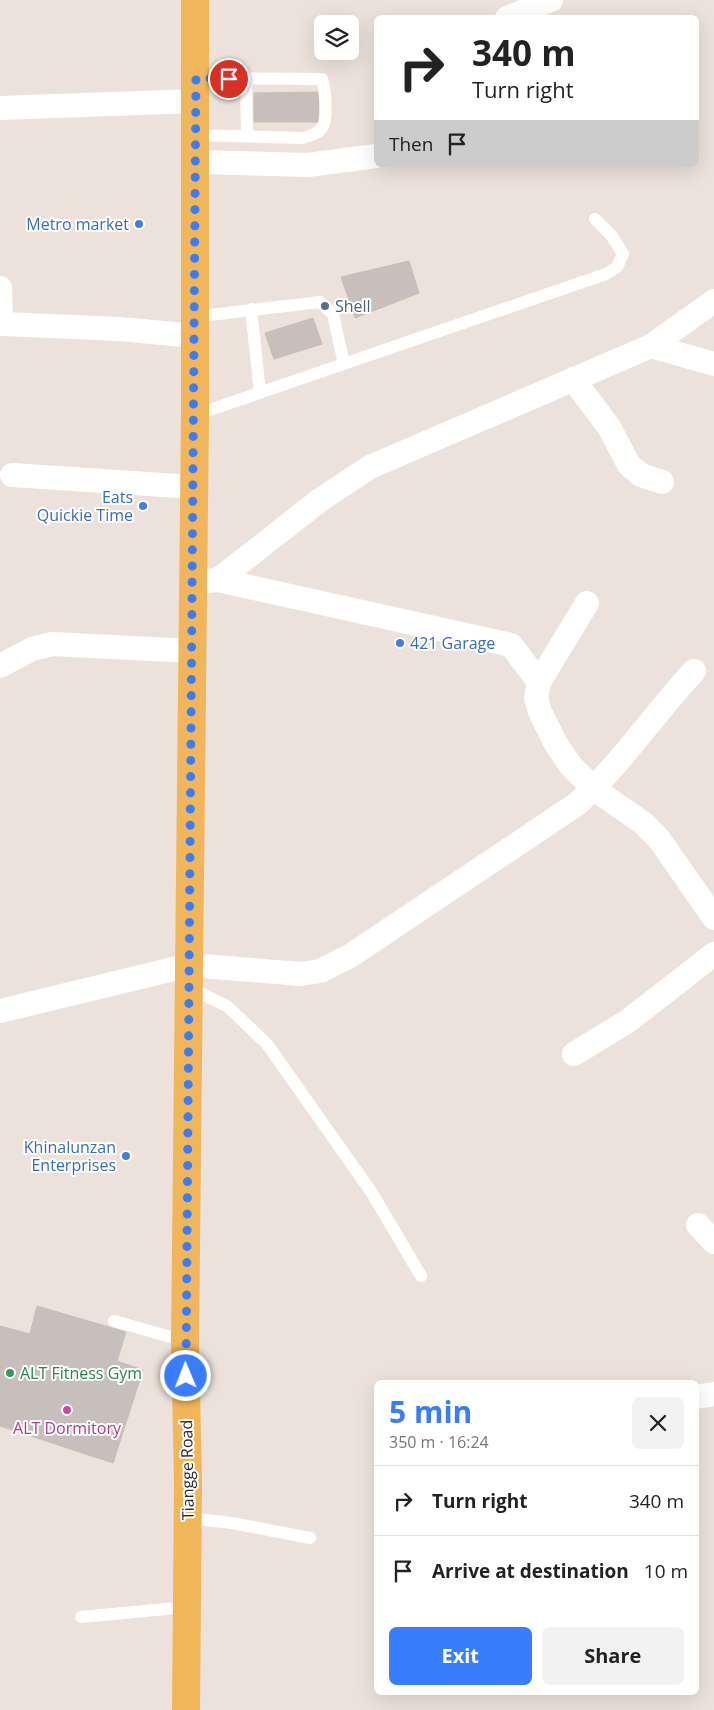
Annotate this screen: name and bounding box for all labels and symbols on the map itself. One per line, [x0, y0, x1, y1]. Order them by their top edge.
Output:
pin [208, 58, 250, 100]
place label: Metro market [26, 213, 129, 235]
marker: Metro market [133, 218, 145, 230]
place label: Shell [335, 295, 371, 317]
marker: Shell [319, 300, 331, 312]
place label: Eats Quickie Time [37, 486, 133, 526]
marker: Eats Quickie Time [137, 500, 149, 512]
place label: 421 Garage [410, 632, 495, 654]
marker: 421 Garage [394, 637, 406, 649]
place label: Khinalunzan Enterprises [24, 1136, 116, 1176]
marker: Khinalunzan Enterprises [120, 1150, 132, 1162]
position arrow [159, 1349, 211, 1401]
place label: ALT Fitness Gym [20, 1362, 142, 1384]
marker: ALT Fitness Gym [4, 1367, 16, 1379]
marker: ALT Dormitory [61, 1404, 73, 1416]
place label: ALT Dormitory [13, 1417, 122, 1439]
street label: Tiangge Road [175, 1420, 199, 1520]

